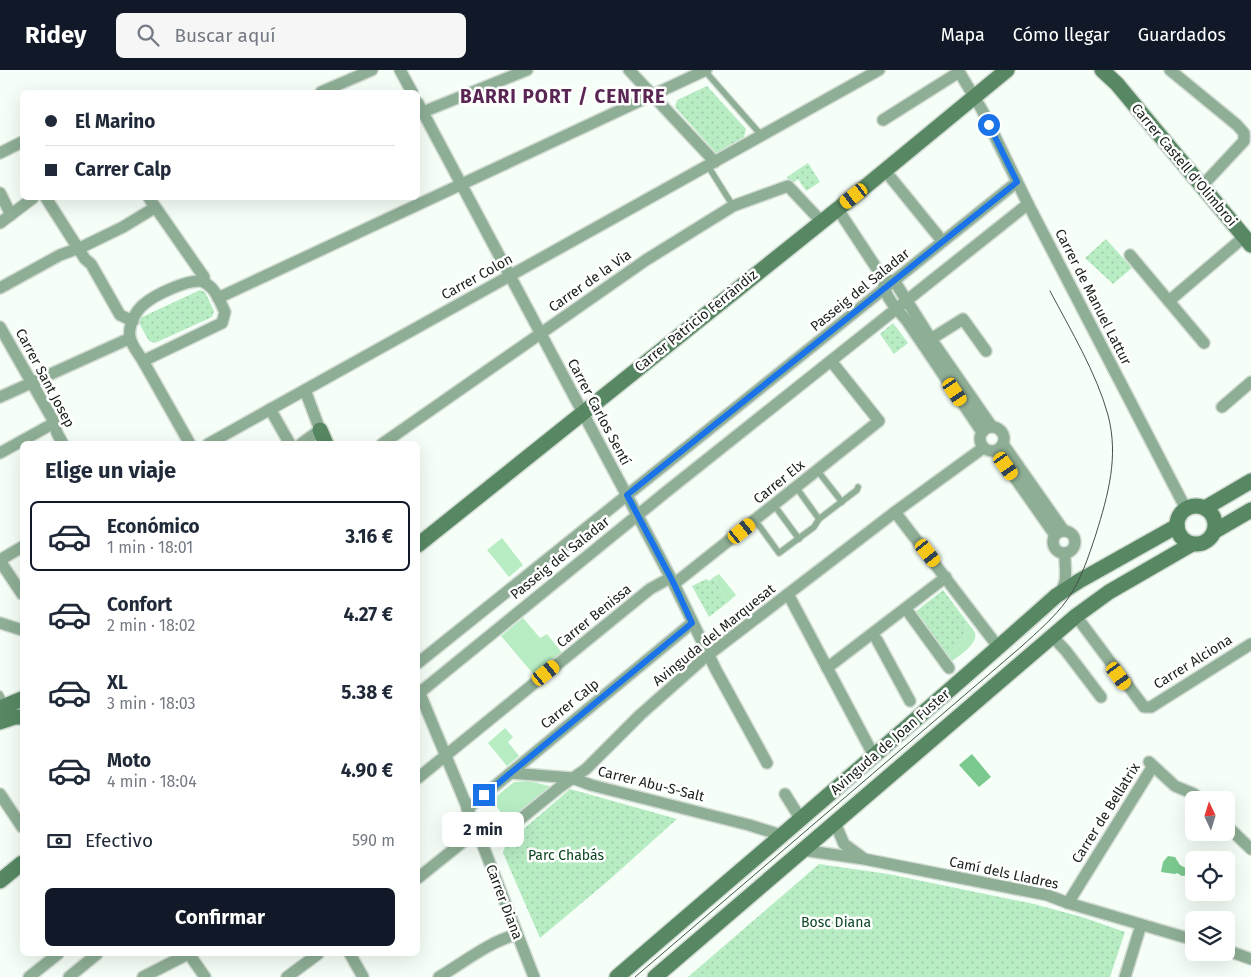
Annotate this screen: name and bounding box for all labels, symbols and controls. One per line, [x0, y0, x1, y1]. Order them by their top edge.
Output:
search box [116, 13, 466, 58]
text: Ridey [25, 21, 86, 49]
icon: search [134, 21, 162, 49]
text: Buscar aquí [174, 24, 276, 47]
text: Mapa [941, 24, 985, 46]
text: Cómo llegar [1013, 24, 1110, 46]
text: Guardados [1138, 24, 1226, 46]
district label: BARRI PORT / CENTRE [460, 85, 666, 108]
street label: Carrer Castell d'Olimbroi [1128, 100, 1240, 230]
text: El Marino [75, 110, 155, 133]
route start [978, 114, 1000, 136]
text: Carrer Calp [75, 158, 171, 181]
car [837, 181, 870, 211]
street label: Carrer de Manuel Lattur [1051, 226, 1135, 368]
street label: Passeig del Saladar [807, 245, 913, 335]
street label: Carrer de la Via [545, 246, 635, 316]
street label: Carrer Colon [439, 251, 515, 303]
street label: Carrer Patricio Ferràndiz [631, 266, 761, 376]
street label: Carrer Sant Josep [12, 326, 78, 430]
street label: Carrer Carlos Sentí [564, 356, 634, 468]
car [940, 375, 969, 409]
car [991, 449, 1020, 483]
street label: Carrer Elx [750, 456, 808, 508]
text: Elige un viaje [45, 457, 176, 484]
street label: Passeig del Saladar [507, 513, 613, 603]
icon: car [47, 514, 92, 559]
text: Económico [107, 515, 200, 538]
car [725, 516, 758, 546]
text: 3.16 € [345, 525, 393, 548]
car [912, 537, 943, 569]
text: 1 min · 18:01 [107, 538, 193, 557]
street label: Avinguda del Marquesat [649, 580, 779, 690]
street label: Carrer Benissa [553, 581, 635, 651]
icon: car [47, 592, 92, 637]
text: Confort [107, 593, 172, 616]
text: 4.27 € [343, 603, 393, 626]
text: 2 min · 18:02 [107, 616, 195, 635]
street label: Carrer Alciona [1151, 631, 1235, 693]
car [529, 658, 562, 688]
car [1104, 659, 1133, 693]
icon: car [47, 670, 92, 715]
text: XL [107, 671, 128, 694]
street label: Carrer Calp [537, 675, 603, 733]
text: 5.38 € [341, 681, 393, 704]
street label: Avinguda de Joan Fuster [827, 685, 954, 798]
text: 3 min · 18:03 [107, 694, 195, 713]
icon: car [47, 748, 92, 793]
text: Moto [107, 749, 151, 772]
text: 4.90 € [341, 759, 393, 782]
street label: Carrer de Bellatrix [1068, 759, 1144, 866]
street label: Carrer Abu-S-Salt [596, 763, 707, 806]
text: 4 min · 18:04 [107, 772, 197, 791]
route end [473, 784, 495, 806]
north arrow [1185, 791, 1235, 841]
map controls [1185, 791, 1235, 961]
callout: 2 min [443, 812, 525, 848]
text: 2 min [463, 820, 503, 839]
icon: cash [45, 827, 73, 855]
text: Efectivo [85, 829, 153, 852]
text: 590 m [352, 831, 395, 850]
park label: Parc Chabás [528, 847, 604, 864]
button: locate [1185, 851, 1235, 901]
street label: Camí dels Lladres [948, 853, 1061, 893]
street label: Carrer Diana [482, 862, 526, 942]
button: Confirmar [45, 888, 395, 946]
button: layers [1185, 911, 1235, 961]
park label: Bosc Diana [801, 914, 871, 931]

